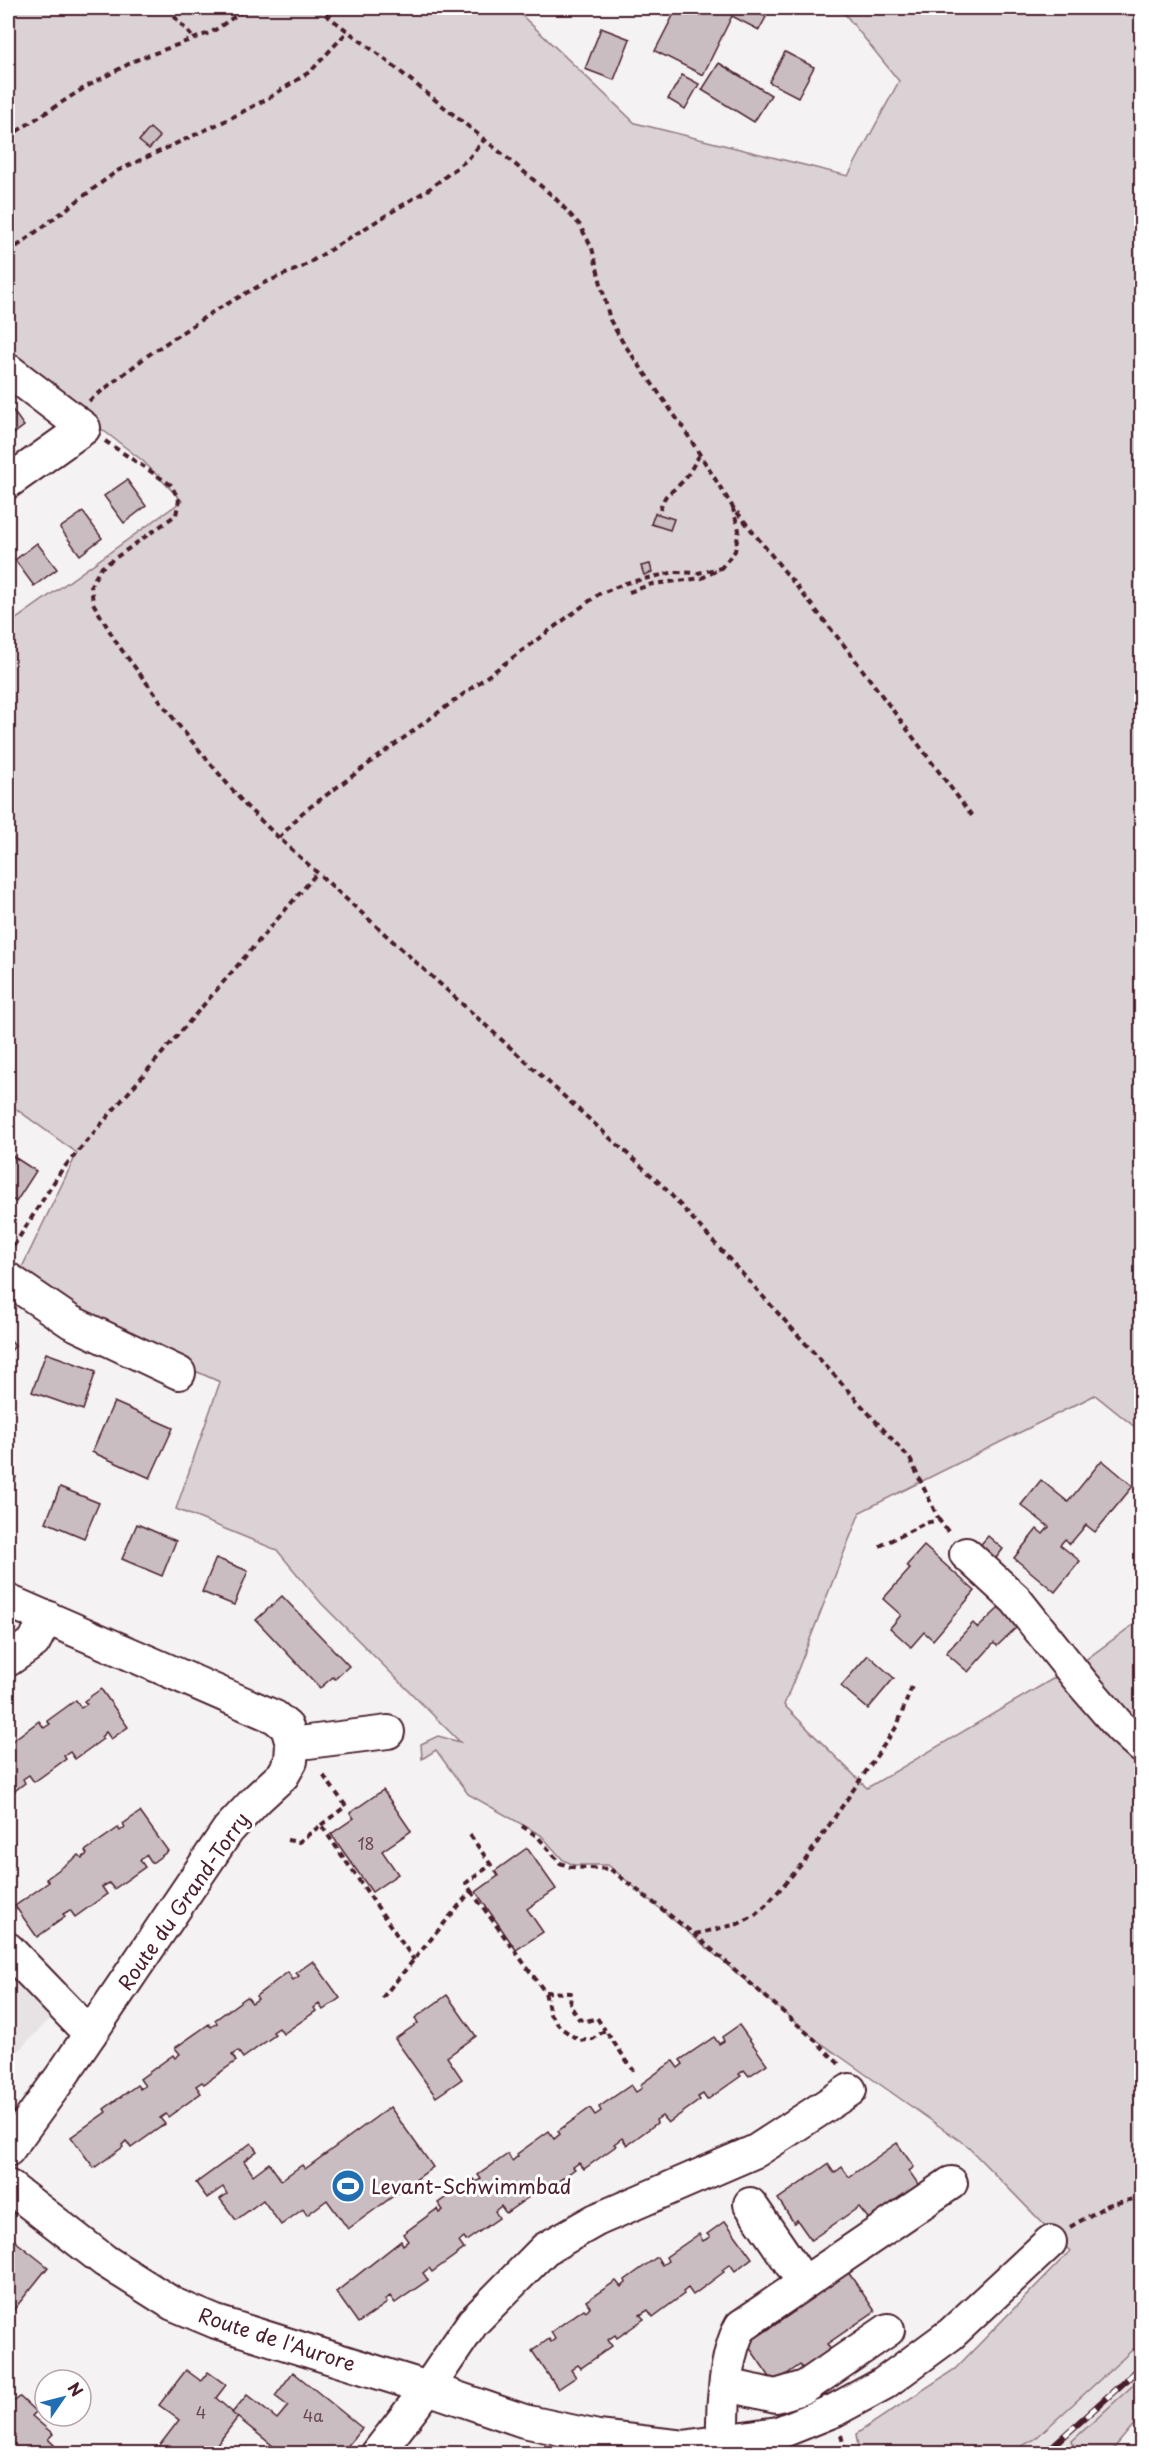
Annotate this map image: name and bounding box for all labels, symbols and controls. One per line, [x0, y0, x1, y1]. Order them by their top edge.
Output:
street label: Route du Grand-Torry [110, 1806, 256, 1996]
house number: 18 [357, 1831, 375, 1855]
sports icon: Levant-Schwimmbad [330, 2168, 366, 2204]
place label: Levant-Schwimmbad [371, 2171, 571, 2201]
street label: Route de l'Aurore [195, 2299, 359, 2379]
north arrow [33, 2368, 93, 2428]
text: N [63, 2377, 90, 2401]
house number: 4 [196, 2400, 206, 2424]
house number: 4a [303, 2403, 323, 2427]

